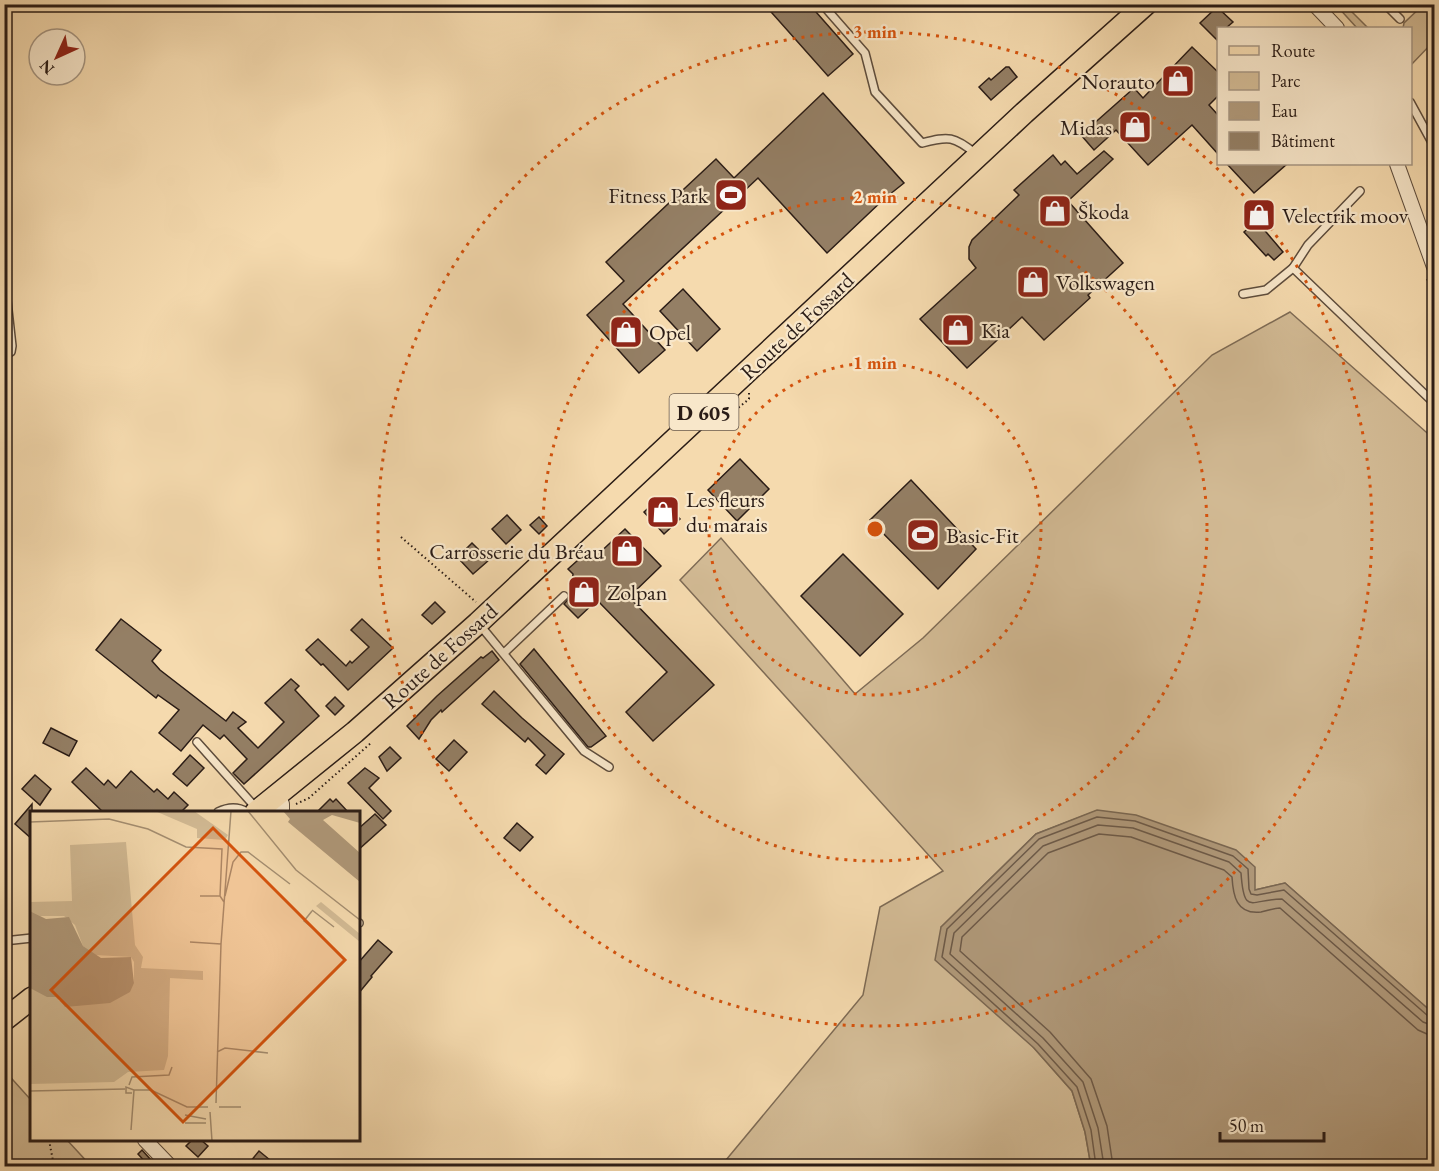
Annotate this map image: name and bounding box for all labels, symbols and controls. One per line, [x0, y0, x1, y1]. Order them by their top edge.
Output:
text: 3 min [853, 20, 897, 43]
north arrow [27, 27, 87, 87]
legend [1217, 27, 1412, 165]
text: Route [1271, 39, 1315, 62]
text: N [35, 55, 59, 79]
shop icon: Norauto [1160, 63, 1196, 99]
place label: Norauto [1081, 67, 1155, 96]
text: Parc [1271, 69, 1301, 92]
text: Eau [1271, 99, 1298, 122]
shop icon: Midas [1117, 109, 1153, 145]
place label: Midas [1060, 113, 1112, 142]
text: Bâtiment [1271, 129, 1335, 152]
sports icon: Fitness Park [713, 177, 749, 213]
place label: Fitness Park [608, 181, 709, 210]
text: 2 min [853, 185, 897, 208]
shop icon: Škoda [1037, 193, 1073, 229]
place label: Škoda [1078, 197, 1130, 226]
shop icon: Velectrik moov [1241, 197, 1277, 233]
place label: Velectrik moov [1282, 201, 1409, 230]
shop icon: Volkswagen [1015, 264, 1051, 300]
street label: Route de Fossard [734, 265, 861, 386]
place label: Volkswagen [1056, 268, 1156, 297]
shop icon: Kia [940, 312, 976, 348]
shop icon: Opel [608, 314, 644, 350]
place label: Kia [981, 316, 1010, 345]
place label: Opel [649, 318, 691, 347]
text: 1 min [853, 351, 897, 374]
road number: D 605 [670, 394, 738, 430]
place label: Les fleurs du marais [686, 485, 768, 539]
shop icon: Les fleurs du marais [645, 494, 681, 530]
sports icon: Basic-Fit [905, 517, 941, 553]
centre of rings [865, 519, 885, 539]
place label: Basic-Fit [946, 521, 1019, 550]
shop icon: Carrosserie du Bréau [609, 533, 645, 569]
place label: Carrosserie du Bréau [429, 537, 604, 566]
shop icon: Zolpan [566, 574, 602, 610]
place label: Zolpan [607, 578, 668, 607]
street label: Route de Fossard [376, 596, 504, 715]
inset map [30, 811, 360, 1141]
scale bar [1220, 1105, 1324, 1143]
text: 50 m [1229, 1114, 1264, 1137]

